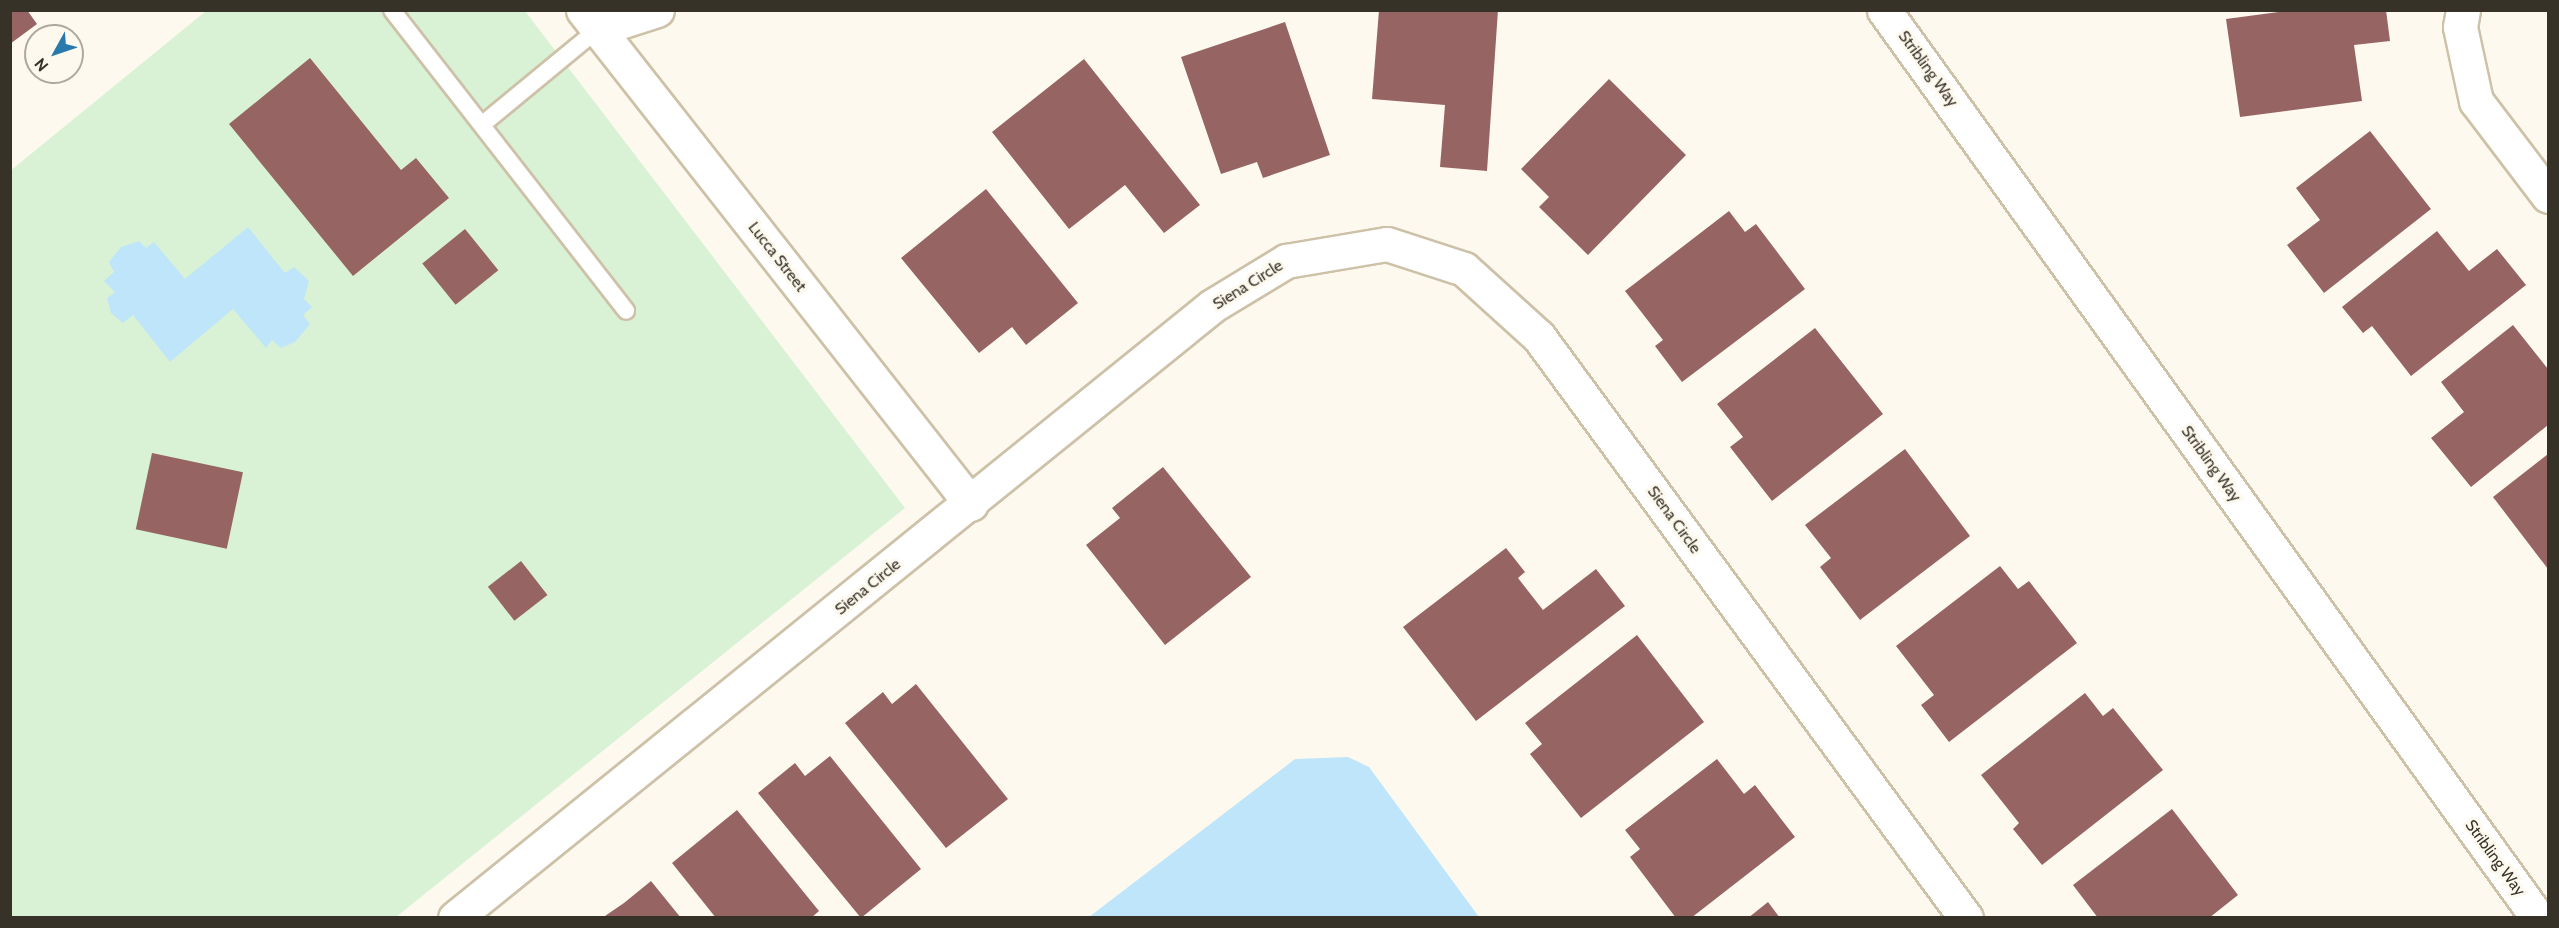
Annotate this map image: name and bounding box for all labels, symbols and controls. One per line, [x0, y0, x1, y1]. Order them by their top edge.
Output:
north arrow [24, 24, 84, 84]
street label: Stribling Way [1894, 27, 1962, 111]
text: N [30, 54, 52, 75]
street label: Lucca Street [744, 218, 810, 296]
street label: Siena Circle [1209, 256, 1287, 314]
street label: Stribling Way [2177, 422, 2245, 506]
street label: Siena Circle [1643, 482, 1705, 558]
street label: Siena Circle [831, 555, 905, 619]
street label: Stribling Way [2461, 816, 2529, 900]

